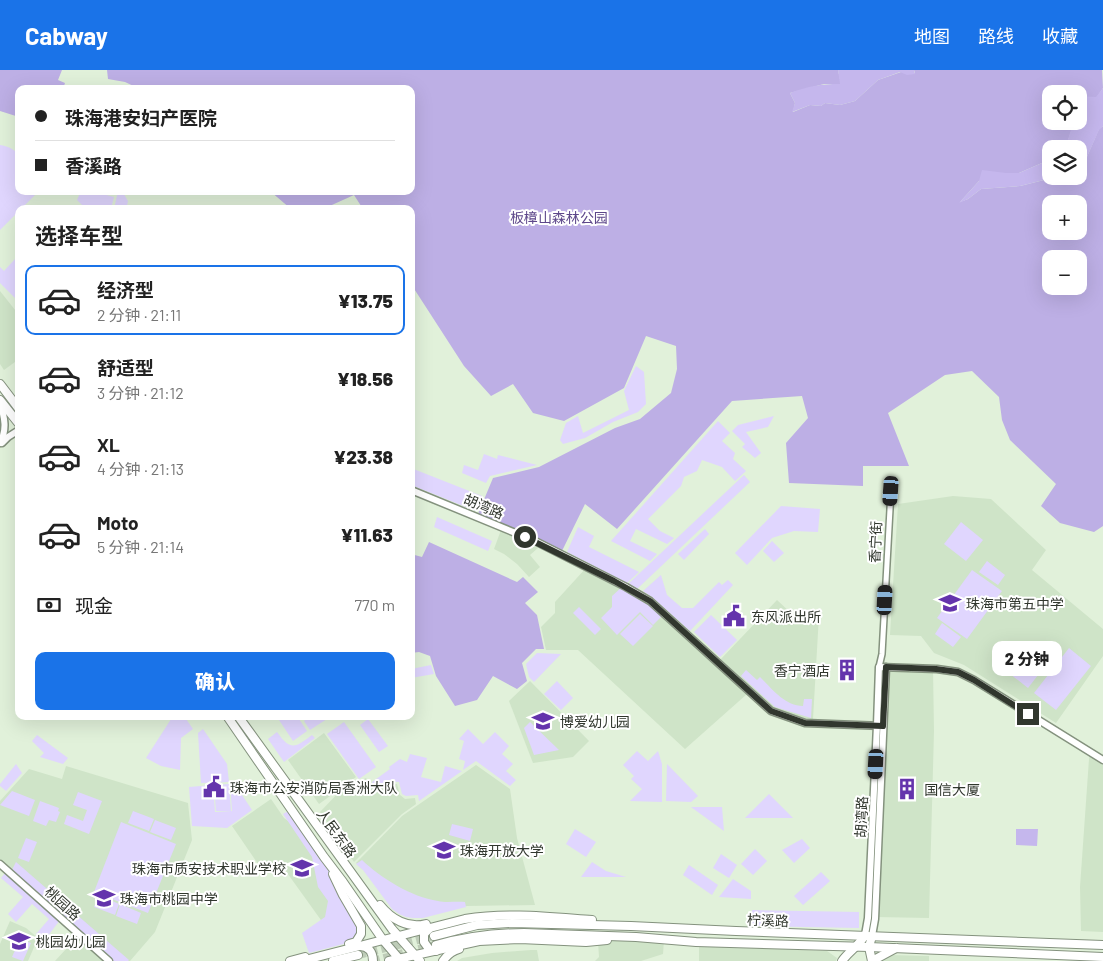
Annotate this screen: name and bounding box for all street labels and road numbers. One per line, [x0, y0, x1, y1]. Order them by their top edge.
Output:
street label: 胡湾路 [461, 490, 507, 522]
street label: 香宁街 [865, 521, 885, 563]
street label: 胡湾路 [851, 796, 871, 838]
street label: 人民东路 [314, 805, 360, 861]
street label: 桃园路 [42, 883, 84, 923]
street label: 柠溪路 [747, 911, 789, 929]

